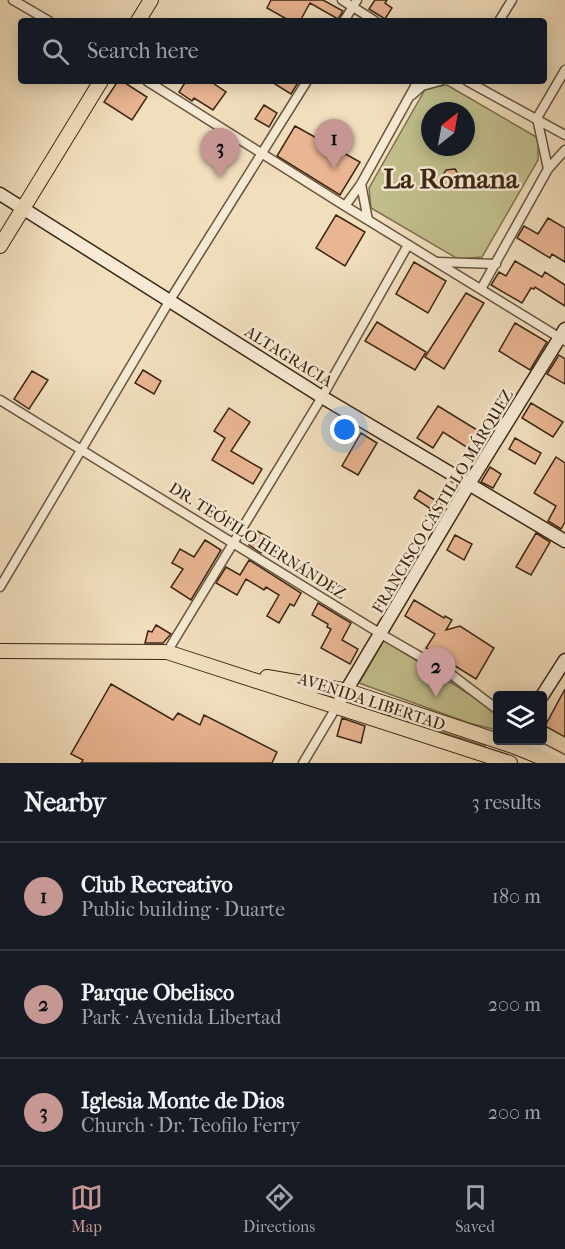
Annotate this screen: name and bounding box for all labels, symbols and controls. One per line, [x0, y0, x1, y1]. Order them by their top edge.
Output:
search box [18, 18, 547, 84]
icon: search [39, 35, 72, 68]
text: Search here [87, 38, 199, 64]
north arrow [421, 102, 475, 156]
pin: 1 [314, 120, 354, 169]
pin: 3 [200, 128, 240, 178]
district label: La Romana [383, 162, 520, 195]
street label: ALTAGRACIA [240, 321, 337, 391]
street label: FRANCISCO CASTILLO MÁRQUEZ [367, 385, 517, 617]
your location [330, 415, 359, 444]
street label: DR. TEÓFILO HERNÁNDEZ [166, 477, 350, 603]
pin: 2 [416, 648, 456, 697]
street label: AVENIDA LIBERTAD [295, 668, 448, 734]
map controls [493, 691, 547, 745]
button: layers [493, 691, 547, 745]
text: Nearby [24, 787, 106, 818]
text: 3 results [472, 791, 541, 814]
text: Club Recreativo [81, 872, 233, 898]
text: 1 [40, 885, 47, 908]
text: 180 m [492, 885, 541, 908]
text: Public building · Duarte [81, 898, 285, 921]
text: Parque Obelisco [81, 980, 234, 1006]
text: 2 [38, 993, 49, 1016]
text: 200 m [488, 993, 541, 1016]
text: Park · Avenida Libertad [81, 1006, 281, 1029]
text: Iglesia Monte de Dios [81, 1088, 284, 1114]
text: 3 [39, 1101, 48, 1124]
text: 200 m [488, 1101, 541, 1124]
text: Church · Dr. Teofilo Ferry [81, 1114, 300, 1137]
tab: Map [70, 1181, 103, 1236]
tab: Directions [243, 1181, 315, 1236]
tab: Saved [455, 1181, 495, 1236]

